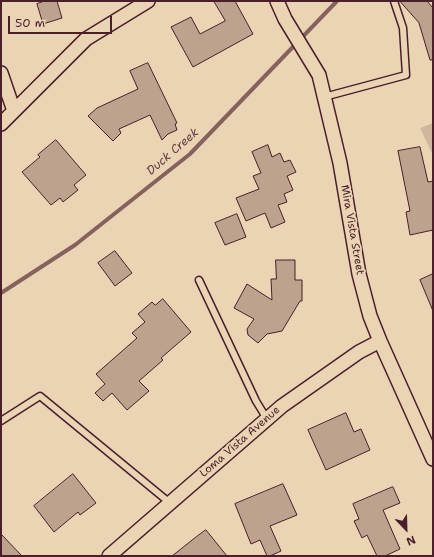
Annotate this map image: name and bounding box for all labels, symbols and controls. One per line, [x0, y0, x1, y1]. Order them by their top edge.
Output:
scale bar [10, 8, 114, 34]
text: 50 m [15, 15, 45, 31]
water label: Duck Creek [144, 125, 202, 179]
street label: Mira Vista Street [338, 184, 366, 276]
street label: Loma Vista Avenue [197, 404, 283, 480]
north arrow [386, 509, 426, 549]
text: N [404, 532, 418, 549]

